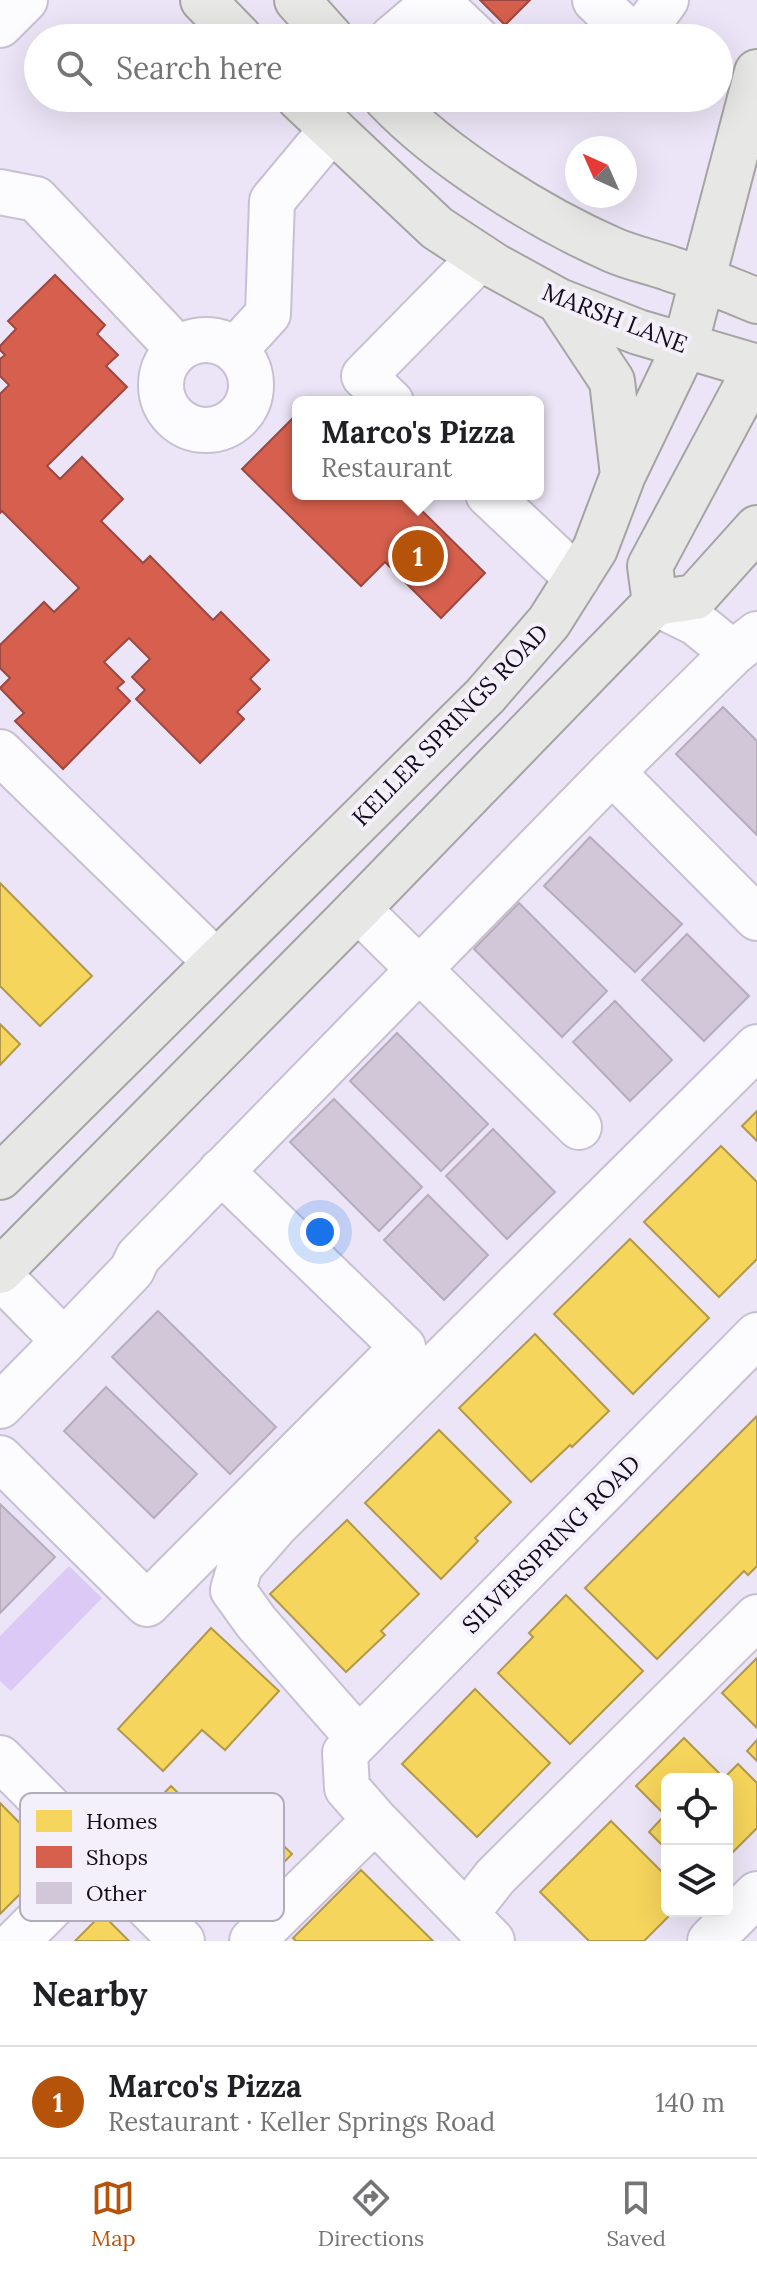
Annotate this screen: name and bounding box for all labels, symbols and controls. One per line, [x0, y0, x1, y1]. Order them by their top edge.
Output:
search box [24, 24, 733, 112]
icon: search [52, 46, 96, 90]
text: Search here [116, 49, 283, 87]
north arrow [565, 136, 637, 208]
street label: MARSH LANE [538, 276, 692, 360]
popup [292, 396, 544, 500]
text: Marco's Pizza [321, 413, 515, 451]
text: Restaurant [321, 451, 452, 484]
pin: 1 [392, 526, 444, 586]
street label: KELLER SPRINGS ROAD [345, 617, 555, 833]
your location [300, 1212, 340, 1252]
street label: SILVERSPRING ROAD [455, 1448, 647, 1640]
map controls [661, 1773, 733, 1917]
button: locate [661, 1773, 733, 1845]
legend [20, 1793, 284, 1921]
text: Homes [86, 1807, 157, 1835]
text: Shops [86, 1843, 148, 1871]
button: layers [661, 1845, 733, 1917]
text: Other [86, 1879, 147, 1907]
text: Nearby [32, 1972, 148, 2015]
text: Marco's Pizza [108, 2067, 302, 2105]
text: 1 [53, 2086, 63, 2119]
text: 140 m [655, 2086, 725, 2119]
text: Restaurant · Keller Springs Road [108, 2105, 495, 2138]
tab: Map [91, 2176, 136, 2252]
tab: Directions [318, 2176, 424, 2252]
tab: Saved [606, 2176, 666, 2252]

